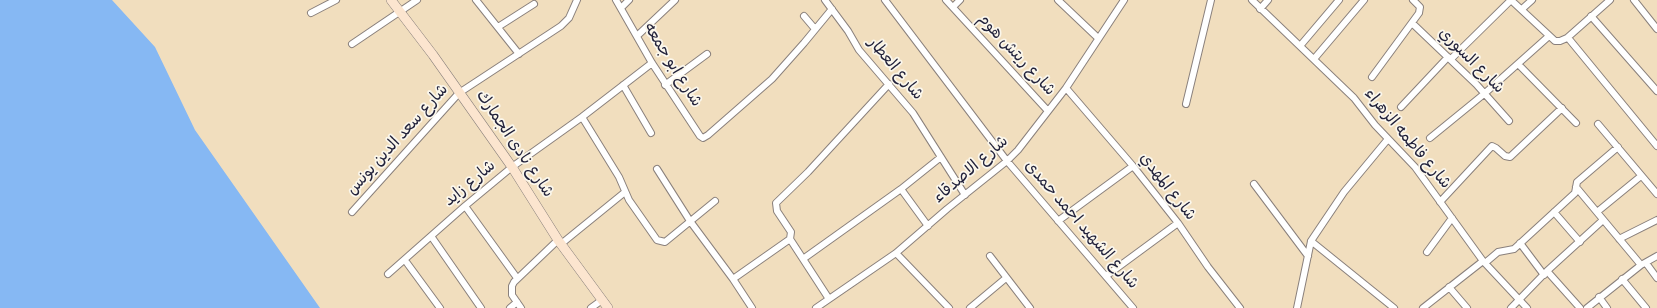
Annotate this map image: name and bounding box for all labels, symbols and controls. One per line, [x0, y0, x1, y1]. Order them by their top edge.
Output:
street label: شارع ريتش هوم [972, 11, 1058, 101]
street label: شارع ابو جمعه [638, 20, 704, 112]
street label: شارع السوري [1433, 25, 1507, 99]
street label: شارع العطار [862, 35, 926, 105]
street label: شارع سعد الدين يونس [344, 82, 454, 200]
street label: شارع فاطمه الزهراء [1358, 86, 1454, 194]
street label: شارع نادى الجمارك [470, 88, 556, 202]
street label: شارع الاصدقاء [931, 133, 1013, 209]
street label: شارع المهدي [1134, 150, 1198, 226]
street label: شارع زايد [441, 158, 501, 212]
street label: شارع الشهيد احمد حمدى [1019, 158, 1141, 294]

